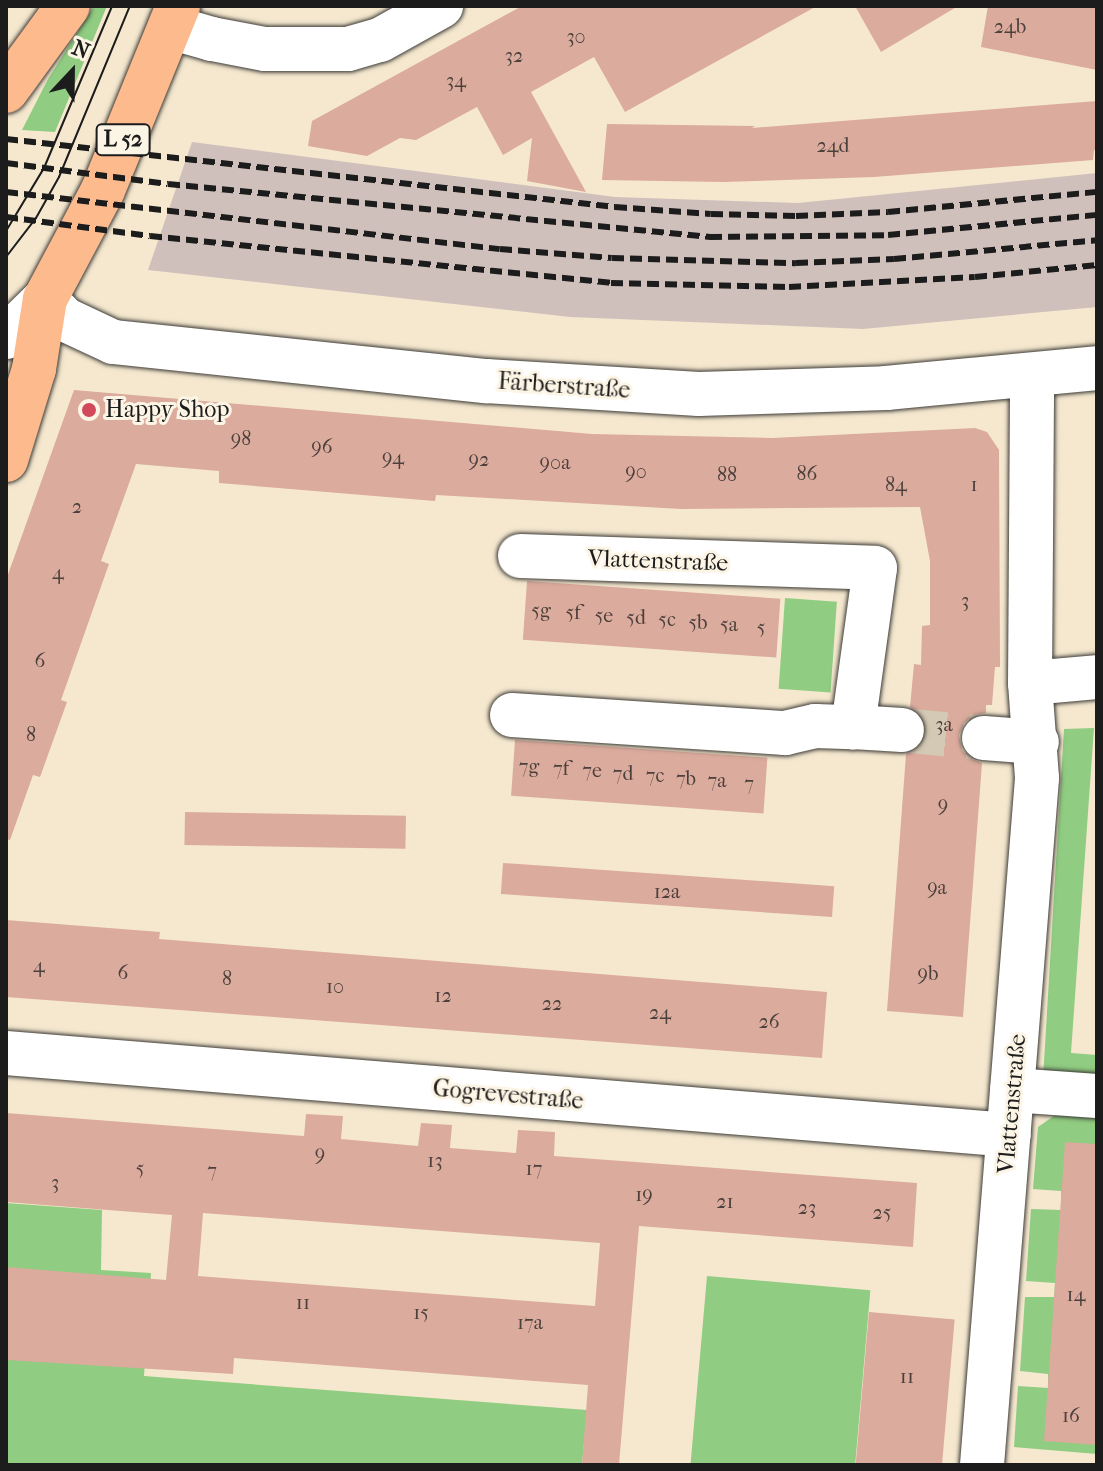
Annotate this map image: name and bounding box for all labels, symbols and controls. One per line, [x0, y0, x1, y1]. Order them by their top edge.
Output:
house number: 24b [994, 14, 1026, 38]
house number: 30 [566, 24, 586, 48]
north arrow [32, 32, 112, 112]
text: N [68, 35, 94, 65]
house number: 32 [505, 43, 523, 67]
house number: 34 [446, 68, 466, 92]
road number: L 52 [95, 122, 151, 158]
house number: 24d [817, 133, 849, 157]
street label: Färberstraße [497, 367, 631, 405]
place label: Happy Shop [105, 396, 229, 424]
marker: Happy Shop [80, 401, 98, 419]
house number: 98 [231, 426, 251, 450]
house number: 96 [311, 434, 333, 458]
house number: 94 [382, 445, 404, 469]
house number: 92 [469, 447, 489, 471]
house number: 90a [540, 450, 570, 474]
house number: 90 [625, 459, 647, 483]
house number: 86 [797, 461, 817, 485]
house number: 88 [717, 462, 737, 486]
house number: 84 [885, 472, 907, 496]
house number: 1 [970, 472, 978, 496]
house number: 2 [72, 494, 82, 518]
street label: Vlattenstraße [587, 544, 729, 578]
house number: 4 [52, 560, 64, 584]
house number: 3 [961, 588, 969, 612]
house number: 5g [531, 598, 551, 622]
house number: 5f [565, 600, 581, 624]
house number: 5e [595, 603, 613, 627]
house number: 5d [626, 605, 646, 629]
house number: 5c [658, 607, 676, 631]
house number: 5b [688, 610, 708, 634]
house number: 5a [720, 612, 738, 636]
house number: 5 [757, 615, 765, 639]
house number: 6 [35, 648, 45, 672]
house number: 3a [935, 712, 953, 736]
house number: 8 [26, 722, 36, 746]
house number: 7g [519, 754, 539, 778]
house number: 7f [553, 756, 569, 780]
house number: 7e [582, 758, 602, 782]
house number: 7d [613, 761, 633, 785]
house number: 7c [646, 763, 664, 787]
house number: 7b [676, 766, 696, 790]
house number: 7a [708, 768, 726, 792]
house number: 7 [744, 771, 754, 795]
house number: 9 [938, 792, 948, 816]
house number: 9a [927, 875, 947, 899]
house number: 12a [654, 879, 680, 903]
house number: 4 [33, 953, 45, 977]
house number: 6 [118, 960, 128, 984]
house number: 9b [918, 961, 938, 985]
house number: 8 [222, 966, 232, 990]
house number: 10 [326, 974, 344, 998]
house number: 12 [434, 983, 452, 1007]
house number: 22 [542, 991, 562, 1015]
house number: 24 [649, 1000, 671, 1024]
house number: 26 [758, 1009, 780, 1033]
street label: Vlattenstraße [992, 1033, 1032, 1175]
street label: Gogrevestraße [432, 1074, 584, 1116]
house number: 9 [315, 1141, 325, 1165]
house number: 13 [427, 1148, 443, 1172]
house number: 5 [136, 1156, 144, 1180]
house number: 17 [526, 1156, 542, 1180]
house number: 7 [207, 1158, 217, 1182]
house number: 3 [51, 1170, 59, 1194]
house number: 19 [635, 1182, 653, 1206]
house number: 21 [716, 1189, 734, 1213]
house number: 23 [798, 1195, 816, 1219]
house number: 25 [873, 1200, 891, 1224]
house number: 14 [1067, 1282, 1085, 1306]
house number: 11 [296, 1290, 310, 1314]
house number: 15 [413, 1300, 429, 1324]
house number: 17a [517, 1310, 543, 1334]
house number: 11 [900, 1364, 914, 1388]
house number: 16 [1062, 1403, 1080, 1427]

